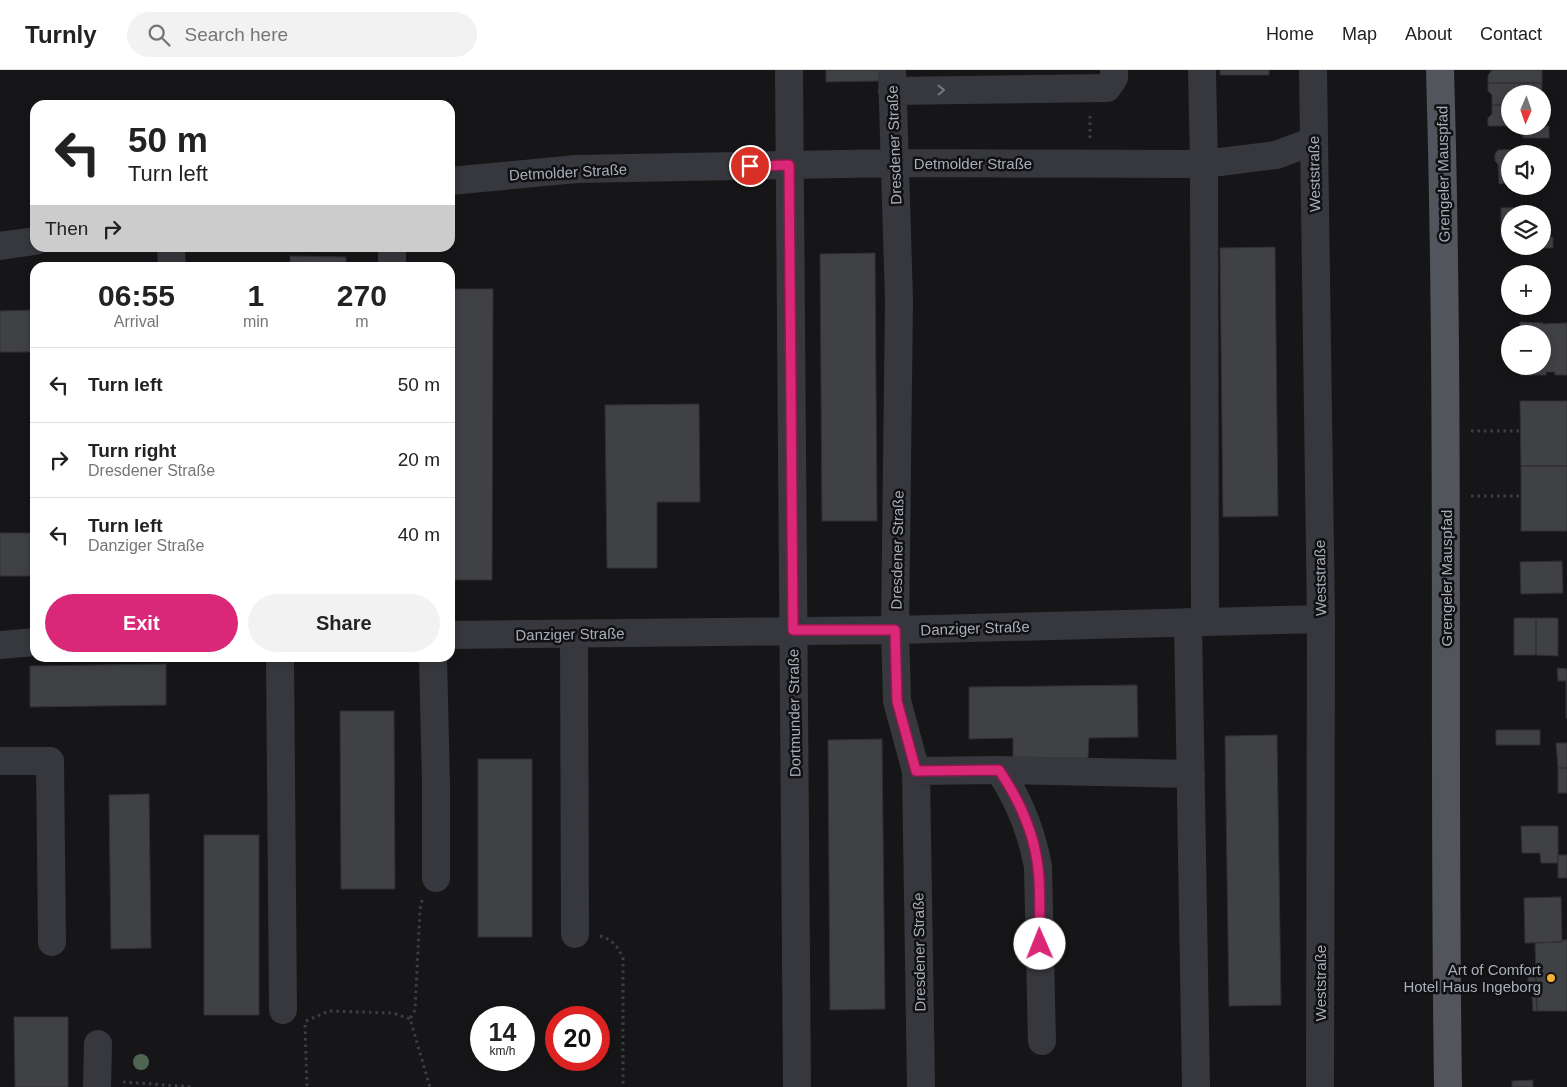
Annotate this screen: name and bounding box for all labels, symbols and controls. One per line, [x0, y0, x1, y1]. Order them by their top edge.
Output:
search box [127, 12, 477, 57]
text: Turnly [25, 21, 97, 48]
icon: search [145, 21, 173, 49]
text: Search here [185, 24, 288, 45]
text: Home [1266, 24, 1314, 44]
text: Map [1342, 24, 1377, 44]
text: About [1405, 24, 1452, 44]
text: Contact [1480, 24, 1542, 44]
street label: Dresdener Straße [883, 85, 905, 205]
one-way arrow [937, 85, 945, 95]
north arrow [1501, 85, 1551, 135]
map controls [1501, 85, 1551, 375]
street label: Grengeler Mauspfad [1433, 105, 1453, 243]
icon: left [45, 120, 110, 185]
text: 50 m [128, 120, 208, 159]
street label: Weststraße [1305, 136, 1323, 212]
pin [729, 145, 771, 187]
button: sound [1501, 145, 1551, 195]
icon: arrive [736, 152, 764, 180]
street label: Detmolder Straße [914, 155, 1032, 172]
street label: Detmolder Straße [508, 160, 628, 184]
text: Turn left [128, 161, 208, 186]
button: layers [1501, 205, 1551, 255]
icon: right [98, 215, 126, 243]
text: Then [45, 218, 88, 239]
button: + [1501, 265, 1551, 315]
text: 06:55 [98, 279, 175, 312]
text: 1 [247, 279, 264, 312]
text: 270 [337, 279, 387, 312]
text: Arrival [114, 313, 159, 330]
text: min [243, 313, 269, 330]
text: m [355, 313, 368, 330]
button: − [1501, 325, 1551, 375]
icon: left [45, 371, 73, 399]
text: Turn left [88, 374, 163, 395]
text: 50 m [398, 374, 440, 395]
text: Turn right [88, 440, 176, 461]
icon: right [45, 446, 73, 474]
text: 20 m [398, 449, 440, 470]
text: Dresdener Straße [88, 462, 215, 479]
street label: Dresdener Straße [887, 490, 907, 610]
street label: Grengeler Mauspfad [1438, 510, 1455, 646]
text: Turn left [88, 515, 163, 536]
icon: left [45, 521, 73, 549]
text: 40 m [398, 524, 440, 545]
text: Danziger Straße [88, 537, 205, 554]
street label: Weststraße [1311, 540, 1329, 616]
button: Exit [45, 594, 238, 652]
button: Share [248, 594, 440, 652]
street label: Danziger Straße [920, 618, 1030, 638]
street label: Danziger Straße [515, 625, 625, 643]
street label: Dortmunder Straße [784, 649, 804, 777]
street label: Dresdener Straße [909, 892, 929, 1012]
position arrow [1013, 917, 1065, 969]
street label: Weststraße [1312, 945, 1329, 1021]
place label: Art of Comfort Hotel Haus Ingeborg [1403, 961, 1542, 995]
marker: Art of Comfort Hotel Haus Ingeborg [1545, 972, 1557, 984]
speed limit sign: 20 [545, 1006, 610, 1071]
text: 14 [489, 1018, 516, 1046]
text: km/h [489, 1044, 516, 1058]

